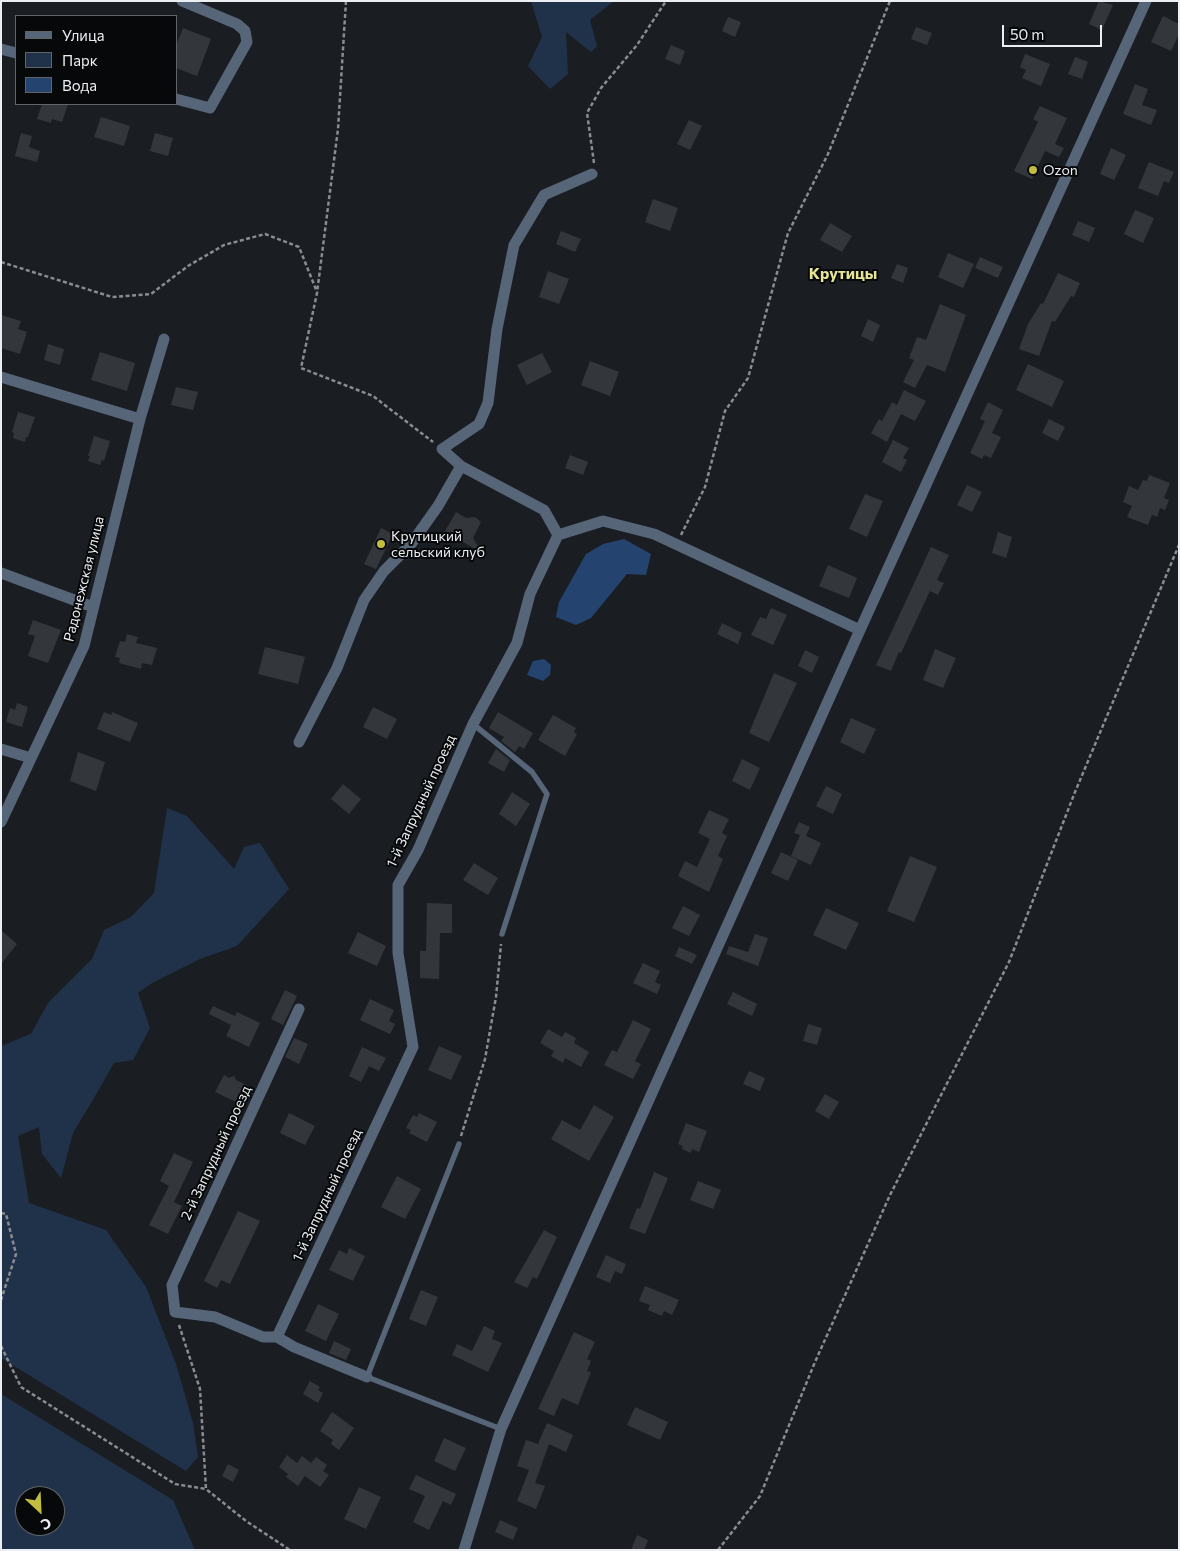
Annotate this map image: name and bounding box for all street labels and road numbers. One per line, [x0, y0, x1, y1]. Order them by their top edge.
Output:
street label: Радонежская улица [60, 515, 108, 643]
street label: 1-й Запрудный проезд [383, 732, 459, 870]
street label: 2-й Запрудный проезд [177, 1083, 255, 1223]
street label: 1-й Запрудный проезд [289, 1126, 365, 1264]

